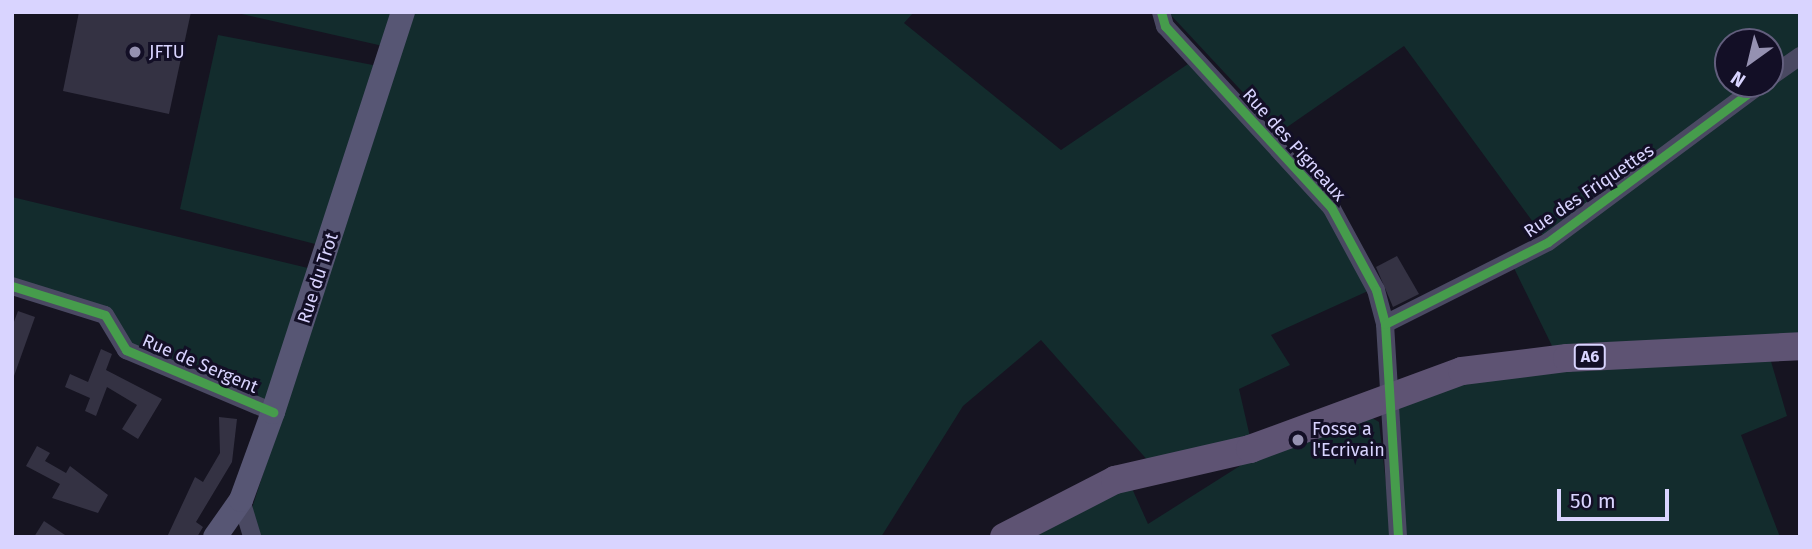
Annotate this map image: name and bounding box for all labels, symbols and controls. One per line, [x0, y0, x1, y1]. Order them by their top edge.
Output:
north arrow [1714, 28, 1784, 98]
place label: JFTU [149, 41, 185, 63]
marker: JFTU [127, 44, 143, 60]
text: N [1726, 66, 1750, 92]
street label: Rue des Pigneaux [1238, 84, 1350, 206]
street label: Rue des Friquettes [1520, 140, 1658, 242]
street label: Rue du Trot [293, 230, 343, 326]
street label: Rue de Sergent [139, 330, 261, 398]
road number: A6 [1572, 344, 1608, 370]
place label: Fosse a l'Ecrivain [1312, 419, 1385, 462]
marker: Fosse a l'Ecrivain [1290, 432, 1306, 448]
scale bar [1560, 476, 1672, 520]
text: 50 m [1570, 488, 1616, 514]

